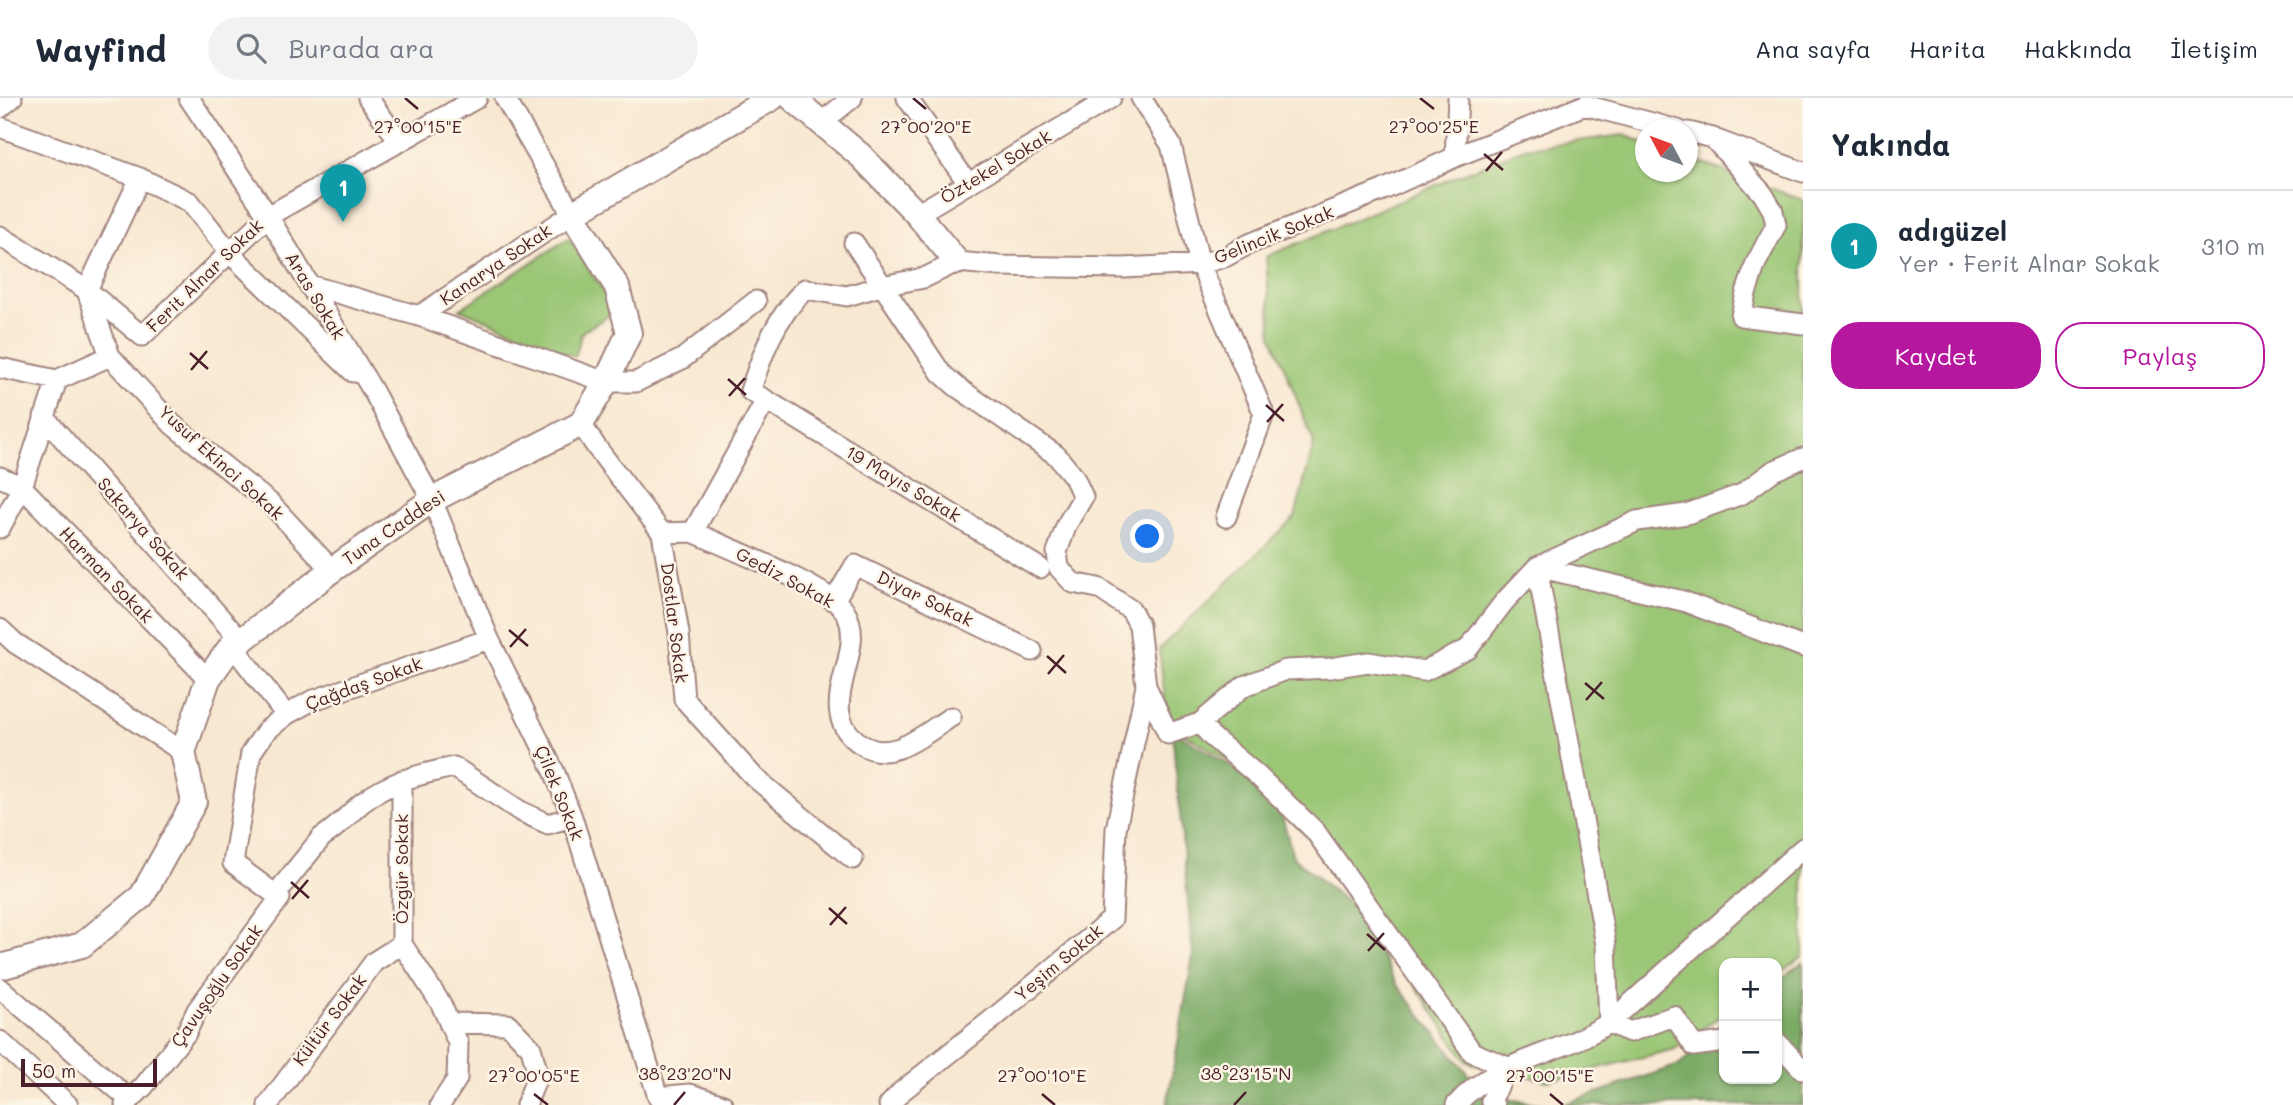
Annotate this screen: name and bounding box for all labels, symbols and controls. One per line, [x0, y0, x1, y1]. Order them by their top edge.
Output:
search box [208, 17, 698, 80]
text: Wayfind [35, 27, 166, 70]
icon: search [232, 29, 270, 67]
text: Burada ara [288, 31, 434, 65]
text: Ana sayfa [1755, 33, 1871, 64]
text: Harita [1909, 33, 1986, 64]
text: Hakkında [2024, 33, 2133, 64]
text: İletişim [2171, 33, 2258, 64]
text: 27°00'15"E [374, 114, 462, 138]
text: 27°00'20"E [881, 114, 971, 138]
text: 27°00'25"E [1389, 114, 1479, 138]
north arrow [1635, 119, 1698, 182]
street label: Öztekel Sokak [936, 124, 1055, 209]
text: Yakında [1831, 124, 1950, 164]
pin: 1 [320, 164, 366, 222]
street label: Gelincik Sokak [1210, 199, 1337, 269]
street label: Ferit Alnar Sokak [141, 213, 268, 337]
text: adıgüzel [1898, 214, 2007, 248]
street label: Kanarya Sokak [435, 218, 556, 310]
text: 1 [1849, 231, 1859, 261]
text: 310 m [2201, 231, 2265, 261]
street label: Aras Sokak [280, 247, 351, 344]
text: Yer · Ferit Alnar Sokak [1898, 248, 2160, 278]
button: Kaydet [1831, 322, 2041, 389]
button: Paylaş [2055, 322, 2265, 389]
street label: Yusuf Ekinci Sokak [154, 399, 290, 525]
street label: 19 Mayıs Sokak [841, 439, 966, 527]
street label: Sakarya Sokak [92, 472, 195, 585]
street label: Tuna Caddesi [337, 484, 450, 570]
your location [1130, 519, 1164, 553]
street label: Harman Sokak [54, 521, 159, 628]
street label: Gediz Sokak [732, 541, 839, 613]
street label: Dostlar Sokak [656, 561, 694, 685]
street label: Diyar Sokak [873, 564, 978, 632]
street label: Çağdaş Sokak [302, 651, 425, 715]
street label: Çilek Sokak [530, 742, 590, 844]
street label: Özgür Sokak [389, 814, 413, 924]
street label: Yeşim Sokak [1009, 918, 1108, 1006]
street label: Çavuşoğlu Sokak [165, 919, 267, 1052]
map controls [1719, 958, 1782, 1084]
button: + [1719, 958, 1782, 1021]
street label: Kültür Sokak [287, 969, 372, 1070]
button: − [1719, 1021, 1782, 1084]
scale bar [21, 1056, 158, 1088]
text: 50 m [32, 1058, 76, 1083]
text: 38°23'20"N [638, 1061, 732, 1085]
text: 38°23'15"N [1200, 1061, 1292, 1085]
text: 27°00'05"E [488, 1063, 580, 1087]
text: 27°00'10"E [998, 1063, 1086, 1087]
text: 27°00'15"E [1506, 1063, 1594, 1087]

